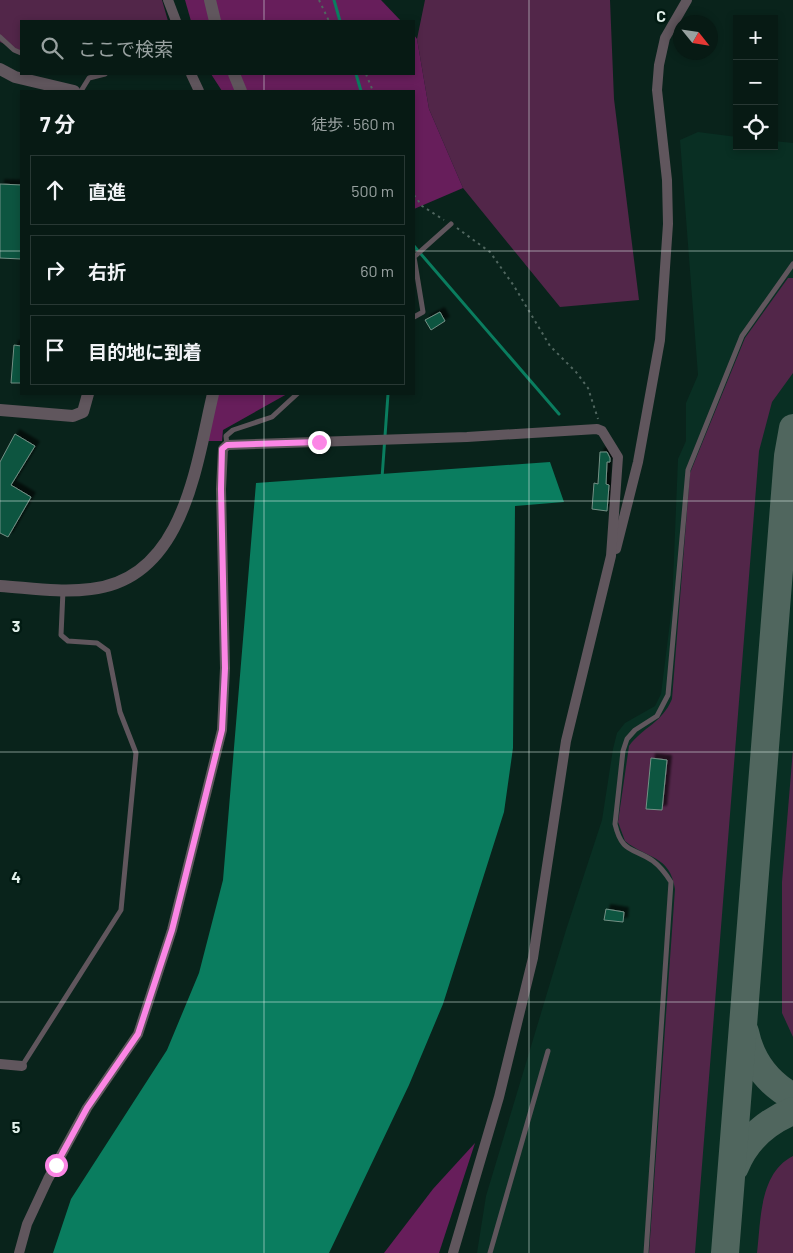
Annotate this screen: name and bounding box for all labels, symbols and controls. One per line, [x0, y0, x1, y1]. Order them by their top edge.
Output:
text: C [656, 6, 666, 25]
north arrow [673, 15, 718, 60]
map controls [733, 15, 778, 150]
button: + [733, 15, 778, 60]
search box [20, 20, 415, 75]
icon: search [38, 34, 66, 62]
text: ここで検索 [78, 37, 173, 60]
button: − [733, 60, 778, 105]
button: locate [733, 105, 778, 150]
text: 7 分 [40, 111, 76, 136]
text: 徒歩 · 560 m [311, 114, 395, 133]
icon: ahead [41, 176, 69, 204]
text: 直進 [88, 180, 126, 203]
text: 500 m [351, 181, 394, 200]
icon: right [41, 256, 69, 284]
text: 右折 [88, 260, 126, 283]
text: 60 m [360, 261, 394, 280]
icon: arrive [41, 336, 69, 364]
text: 目的地に到着 [88, 340, 202, 363]
route end [308, 431, 331, 454]
text: 3 [12, 616, 20, 635]
text: 4 [11, 867, 21, 886]
text: 5 [12, 1117, 21, 1136]
route start [45, 1154, 68, 1177]

